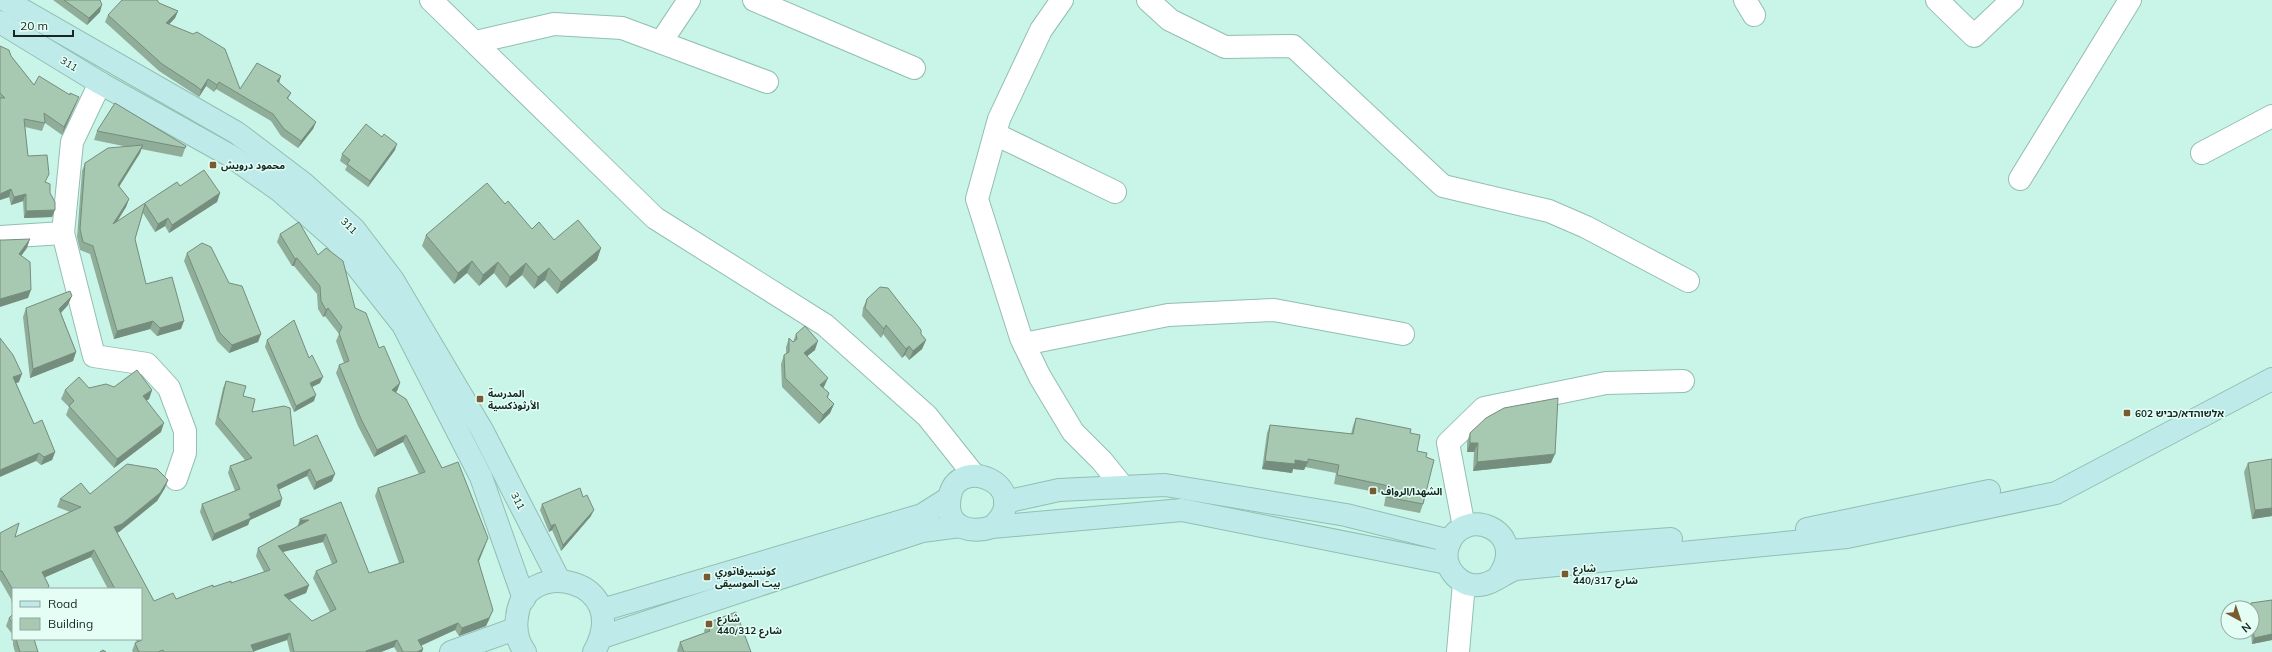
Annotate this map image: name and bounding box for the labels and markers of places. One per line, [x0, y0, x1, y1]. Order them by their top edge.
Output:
place label: محمود درويش [221, 159, 285, 172]
marker: محمود درويش [208, 160, 218, 170]
place label: المدرسة الأرثوذكسية [488, 387, 539, 412]
marker: المدرسة الأرثوذكسية [475, 394, 485, 404]
place label: אלשוהדא/כביש 602 [2135, 407, 2224, 420]
marker: אלשוהדא/כביש 602 [2122, 408, 2132, 418]
place label: الشهدا/الرواف [1381, 485, 1443, 498]
marker: الشهدا/الرواف [1368, 486, 1378, 496]
place label: شارع 440/شارع 317 [1573, 562, 1638, 589]
place label: كونسيرفاتوري بيت الموسيقى [715, 565, 780, 590]
marker: شارع 440/شارع 317 [1560, 569, 1570, 579]
marker: كونسيرفاتوري بيت الموسيقى [702, 572, 712, 582]
place label: شارع 440/شارع 312 [717, 612, 782, 639]
marker: شارع 440/شارع 312 [704, 619, 714, 629]

